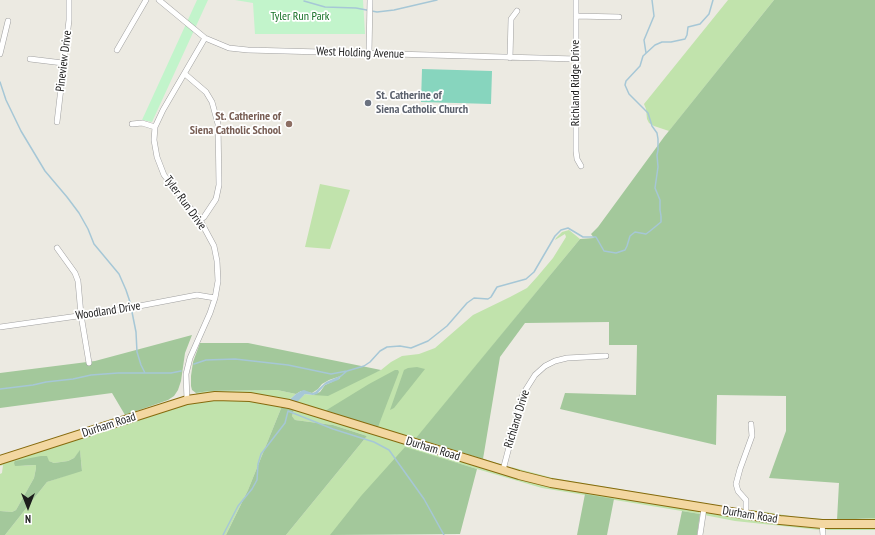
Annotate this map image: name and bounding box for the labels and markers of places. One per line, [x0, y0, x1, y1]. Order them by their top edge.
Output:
place label: St. Catherine of Siena Catholic Church [376, 89, 468, 117]
marker: St. Catherine of Siena Catholic Church [363, 98, 373, 108]
place label: St. Catherine of Siena Catholic School [190, 110, 281, 138]
marker: St. Catherine of Siena Catholic School [284, 119, 294, 129]

